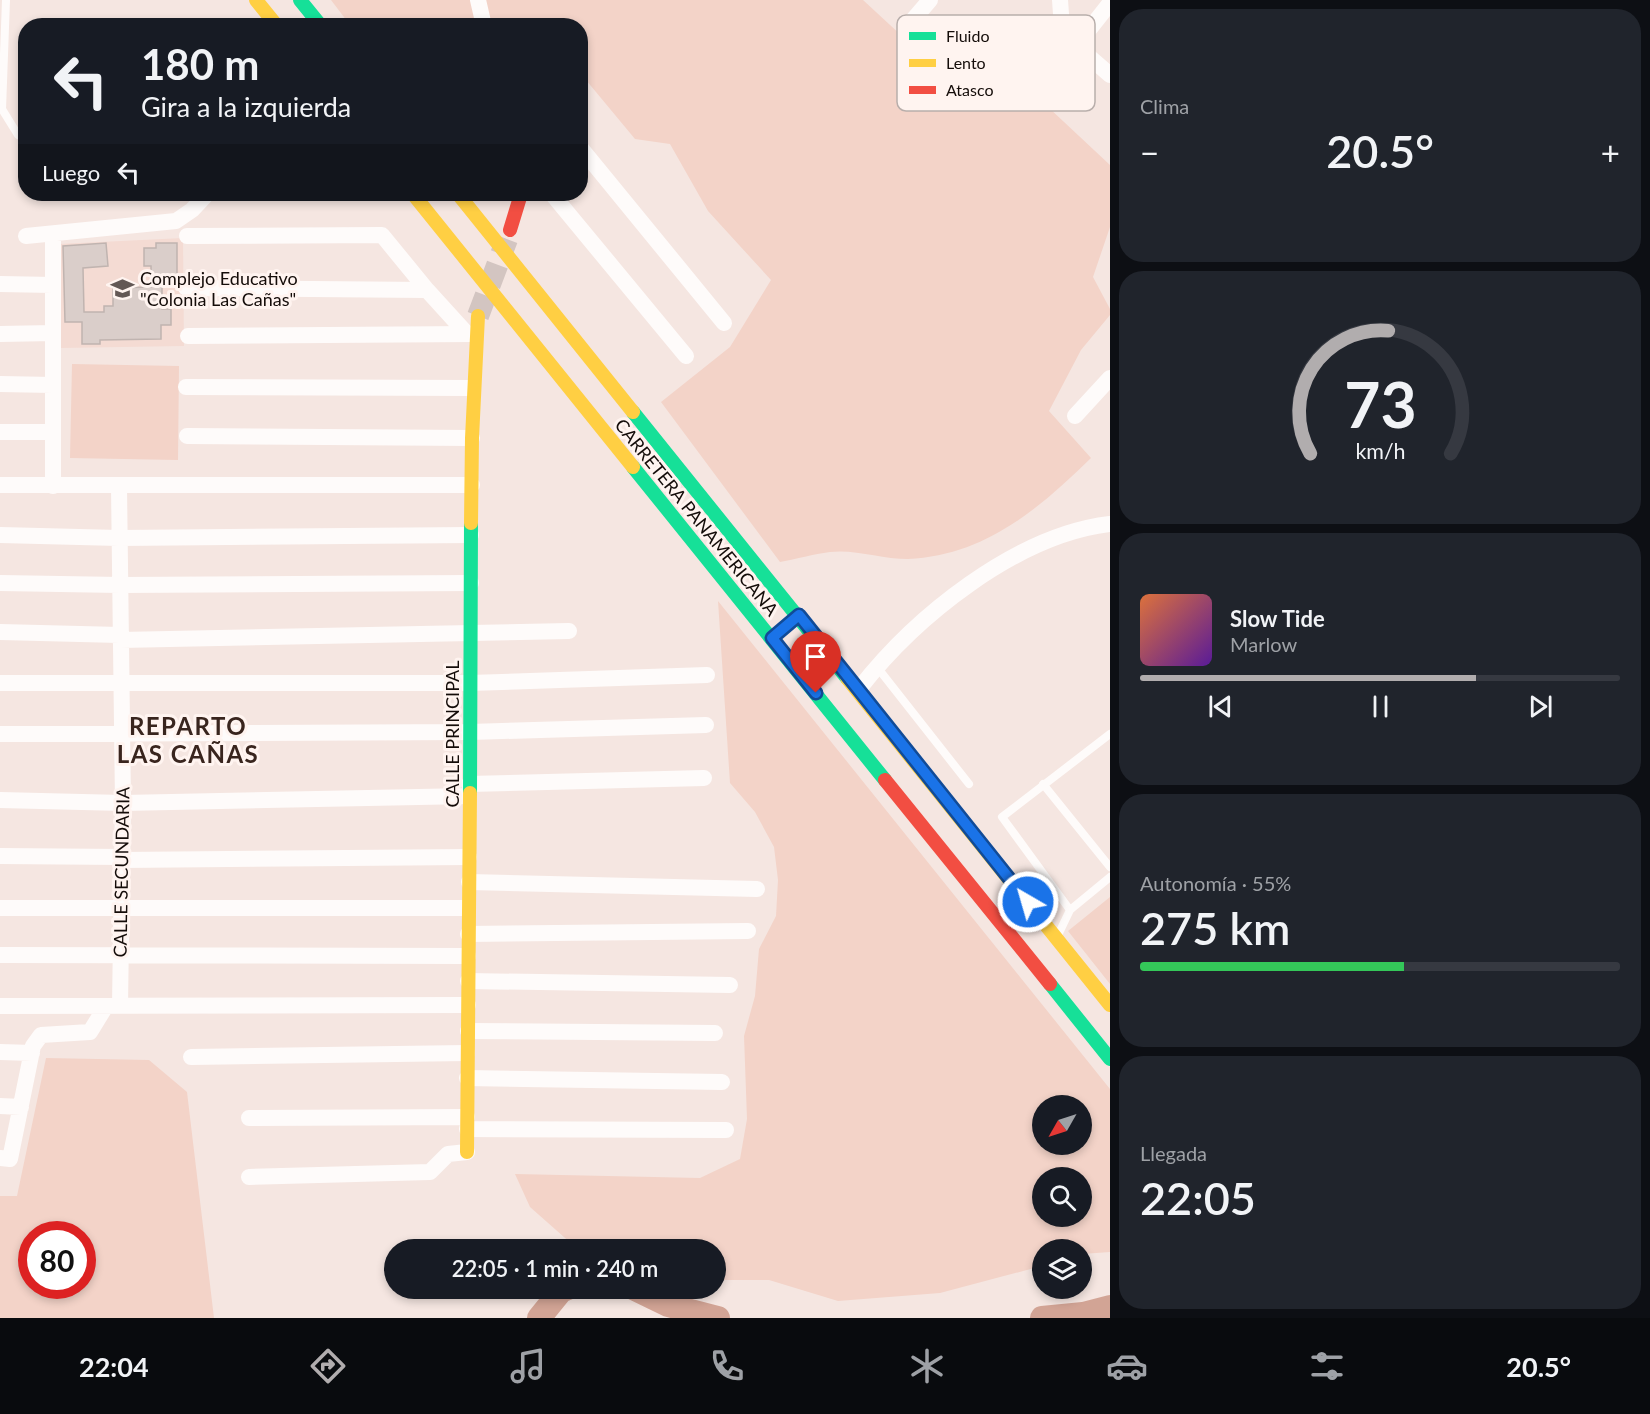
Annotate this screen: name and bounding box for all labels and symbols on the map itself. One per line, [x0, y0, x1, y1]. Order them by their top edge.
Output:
legend [897, 15, 1095, 111]
text: Fluido [946, 26, 989, 45]
text: Lento [946, 53, 986, 72]
text: Atasco [946, 80, 994, 99]
place label: Complejo Educativo "Colonia Las Cañas" [140, 267, 298, 310]
school or university icon: Complejo Educativo "Colonia Las Cañas" [109, 275, 135, 301]
street label: CARRETERA PANAMERICANA [611, 414, 784, 621]
pin [790, 631, 841, 693]
street label: CALLE PRINCIPAL [441, 661, 463, 807]
district label: REPARTO LAS CAÑAS [117, 711, 259, 768]
street label: CALLE SECUNDARIA [109, 786, 134, 957]
position arrow [996, 870, 1060, 934]
north arrow [1032, 1095, 1092, 1155]
speed limit sign: 80 [18, 1221, 96, 1299]

